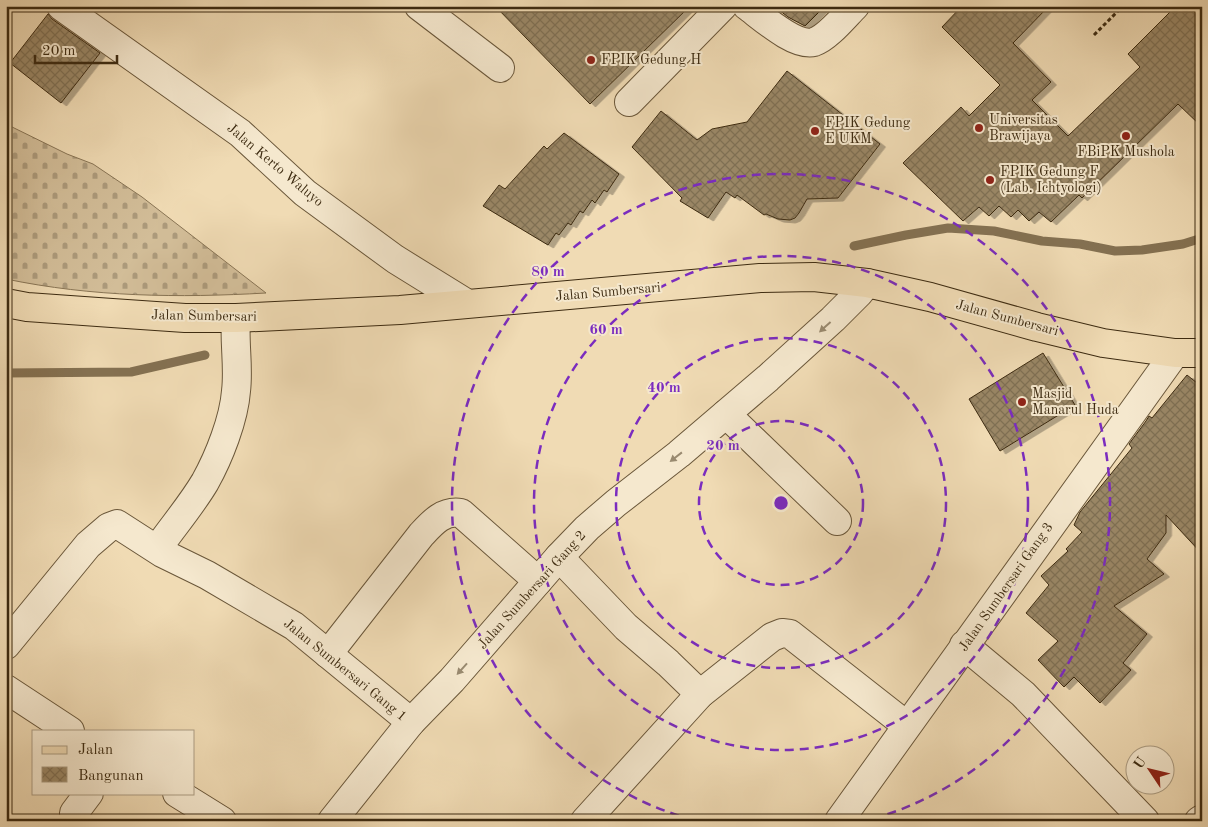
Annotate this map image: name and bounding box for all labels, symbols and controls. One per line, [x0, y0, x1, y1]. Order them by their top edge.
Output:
scale bar [35, 32, 118, 64]
text: 20 m [42, 44, 76, 59]
place label: FPIK Gedung H [601, 53, 701, 67]
marker: FPIK Gedung H [585, 54, 597, 66]
place label: Universitas Brawijaya [989, 113, 1058, 143]
place label: FPIK Gedung E UKM [825, 116, 911, 146]
street label: Jalan Kerto Waluyo [224, 121, 326, 209]
marker: Universitas Brawijaya [973, 122, 985, 134]
marker: FPIK Gedung E UKM [809, 125, 821, 137]
marker: FBiPK Mushola [1120, 130, 1132, 142]
place label: FBiPK Mushola [1077, 145, 1175, 159]
place label: FPIK Gedung F (Lab. Ichtyologi) [1000, 165, 1102, 195]
marker: FPIK Gedung F (Lab. Ichtyologi) [984, 174, 996, 186]
text: 80 m [531, 265, 565, 280]
street label: Jalan Sumbersari [555, 280, 662, 304]
street label: Jalan Sumbersari [954, 298, 1060, 339]
street label: Jalan Sumbersari [151, 308, 257, 324]
one-way arrow [819, 321, 831, 333]
text: 60 m [589, 323, 623, 338]
text: 40 m [647, 381, 681, 396]
place label: Masjid Manarul Huda [1032, 387, 1119, 417]
marker: Masjid Manarul Huda [1016, 396, 1028, 408]
text: 20 m [706, 439, 740, 454]
one-way arrow [670, 451, 683, 462]
centre of rings [772, 494, 790, 512]
street label: Jalan Sumbersari Gang 3 [956, 520, 1056, 654]
street label: Jalan Sumbersari Gang 2 [475, 528, 589, 652]
street label: Jalan Sumbersari Gang 1 [281, 616, 409, 724]
one-way arrow [456, 662, 467, 675]
legend [32, 730, 195, 794]
text: Jalan [78, 743, 113, 758]
north arrow [1126, 744, 1176, 794]
text: U [1131, 755, 1149, 772]
text: Bangunan [78, 769, 144, 784]

